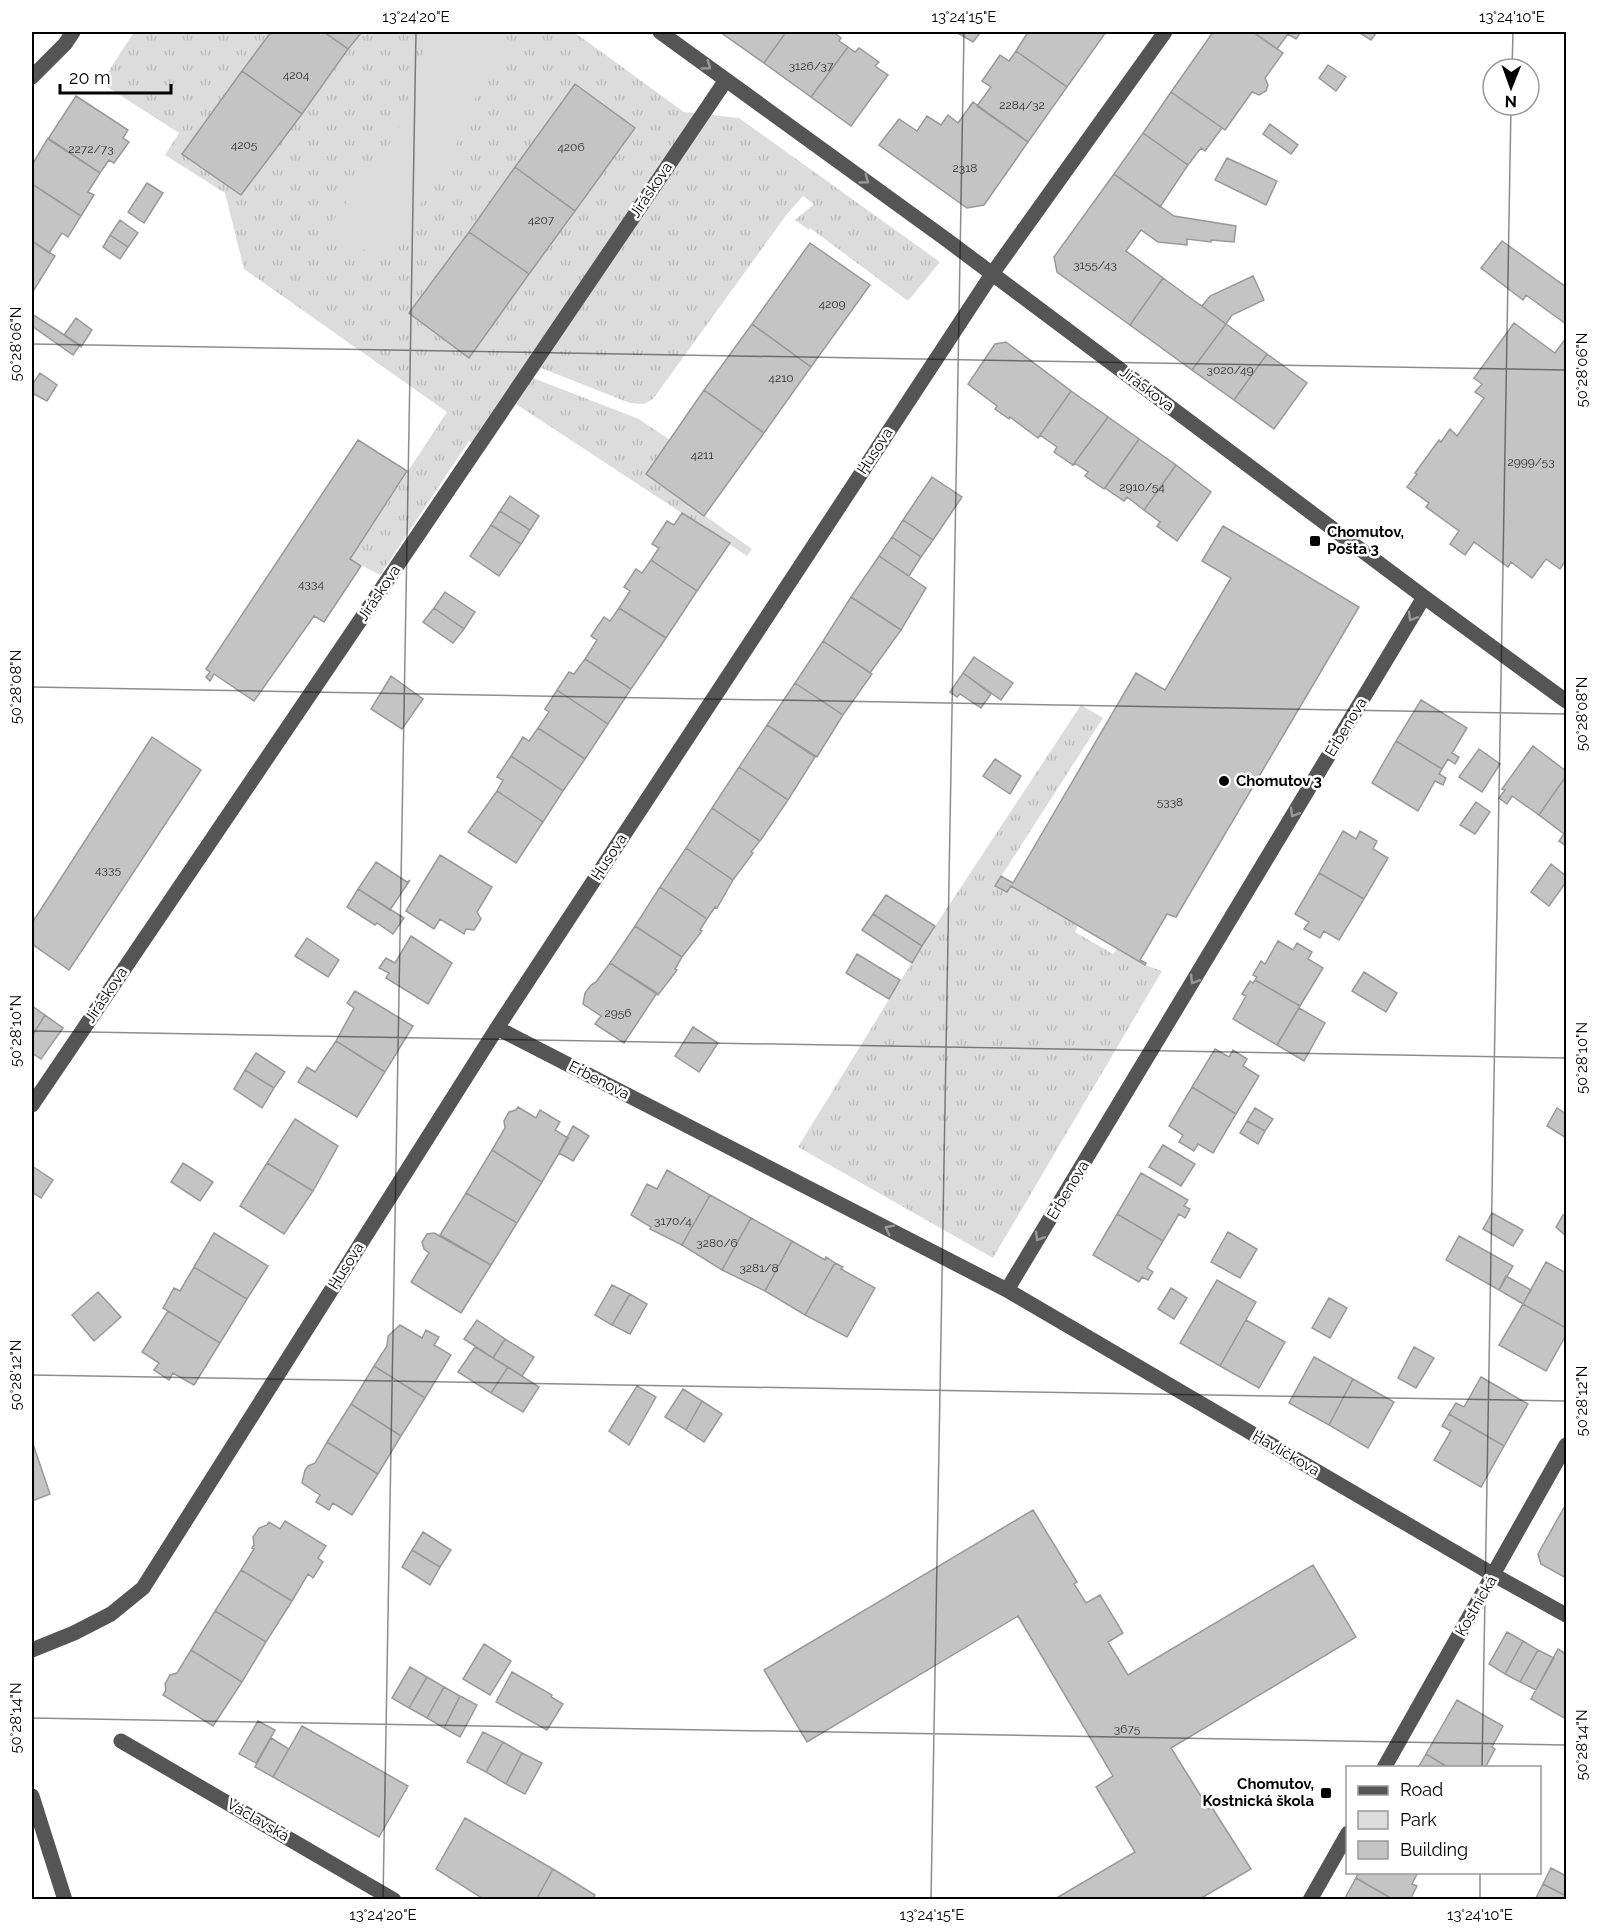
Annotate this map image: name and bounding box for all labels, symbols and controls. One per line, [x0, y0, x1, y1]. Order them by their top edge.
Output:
text: 13°24'20"E [382, 8, 450, 26]
text: 13°24'15"E [931, 8, 997, 26]
text: 13°24'10"E [1479, 8, 1545, 26]
scale bar [60, 57, 171, 95]
north arrow [1481, 57, 1541, 117]
one-way arrow [700, 59, 711, 70]
house number: 3126/37 [789, 59, 834, 73]
text: 20 m [69, 67, 111, 88]
house number: 4204 [283, 68, 310, 82]
text: N [1504, 92, 1517, 111]
house number: 2284/32 [999, 98, 1045, 112]
house number: 4205 [231, 138, 258, 152]
house number: 4206 [557, 140, 585, 154]
house number: 2272/73 [68, 142, 114, 156]
street label: Jiráskova [626, 159, 676, 221]
house number: 2318 [953, 161, 977, 175]
one-way arrow [858, 173, 869, 184]
house number: 4207 [528, 213, 555, 227]
house number: 3155/43 [1073, 258, 1117, 272]
house number: 4209 [818, 297, 846, 311]
text: 50°28'06"N [7, 307, 25, 381]
text: 50°28'06"N [1573, 333, 1591, 407]
street label: Jiráskova [1116, 363, 1178, 415]
house number: 3020/49 [1206, 363, 1254, 377]
house number: 4210 [768, 371, 794, 385]
street label: Husova [853, 424, 897, 478]
house number: 4211 [690, 448, 714, 462]
house number: 2999/53 [1507, 455, 1555, 469]
house number: 2910/54 [1119, 480, 1165, 494]
place label: Chomutov, Pošta 3 [1327, 523, 1404, 558]
marker: Chomutov, Pošta 3 [1308, 534, 1322, 548]
street label: Jiráskova [354, 562, 404, 624]
house number: 4334 [298, 577, 324, 591]
one-way arrow [1408, 611, 1419, 621]
text: 50°28'08"N [7, 650, 25, 724]
text: 50°28'08"N [1573, 677, 1591, 751]
street label: Erbenova [1321, 694, 1371, 760]
place label: Chomutov 3 [1236, 772, 1322, 790]
marker: Chomutov 3 [1217, 774, 1231, 788]
house number: 5338 [1157, 795, 1183, 809]
one-way arrow [1290, 807, 1301, 817]
street label: Husova [587, 830, 631, 884]
house number: 4335 [95, 863, 121, 877]
street label: Jiráskova [81, 964, 131, 1026]
one-way arrow [1189, 974, 1201, 984]
text: 50°28'10"N [7, 995, 25, 1067]
house number: 2956 [604, 1006, 632, 1020]
text: 50°28'10"N [1573, 1022, 1591, 1094]
street label: Erbenova [566, 1057, 632, 1103]
street label: Erbenova [1043, 1157, 1093, 1223]
house number: 3170/4 [654, 1214, 692, 1228]
one-way arrow [884, 1225, 895, 1237]
one-way arrow [1035, 1231, 1046, 1241]
house number: 3280/6 [696, 1236, 738, 1250]
street label: Husova [325, 1239, 367, 1293]
house number: 3281/8 [739, 1261, 779, 1275]
text: 50°28'12"N [7, 1340, 25, 1410]
text: 50°28'12"N [1573, 1366, 1591, 1436]
street label: Havlíčkova [1249, 1427, 1323, 1479]
street label: Kostnická [1452, 1573, 1500, 1639]
text: 50°28'14"N [7, 1682, 25, 1754]
text: 50°28'14"N [1573, 1709, 1591, 1781]
house number: 3675 [1114, 1722, 1141, 1736]
legend [1346, 1766, 1541, 1874]
place label: Chomutov, Kostnická škola [1203, 1775, 1314, 1810]
text: Road [1400, 1779, 1443, 1800]
marker: Chomutov, Kostnická škola [1319, 1786, 1333, 1800]
street label: Václavská [224, 1795, 292, 1845]
text: Park [1400, 1809, 1437, 1830]
text: Building [1400, 1839, 1468, 1860]
text: 13°24'20"E [349, 1906, 417, 1924]
text: 13°24'15"E [899, 1906, 965, 1924]
text: 13°24'10"E [1447, 1906, 1513, 1924]

